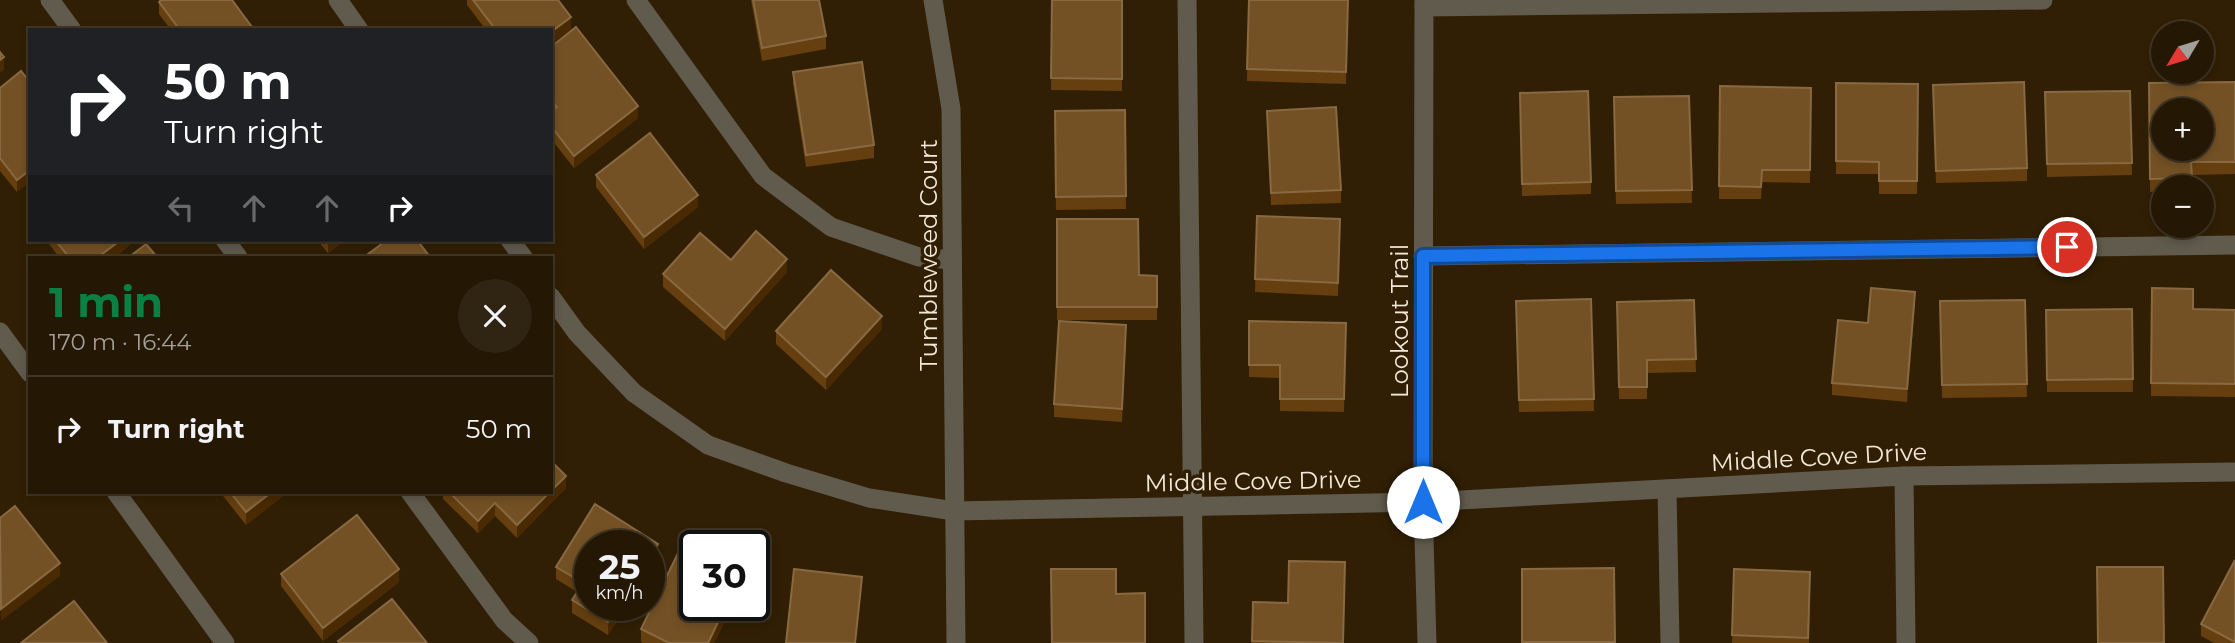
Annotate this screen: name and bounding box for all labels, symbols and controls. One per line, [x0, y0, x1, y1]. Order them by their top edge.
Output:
north arrow [2151, 21, 2214, 84]
map controls [2151, 21, 2214, 238]
text: 50 m [164, 52, 292, 111]
icon: right [49, 56, 140, 147]
button: + [2151, 98, 2214, 161]
text: Turn right [164, 112, 324, 151]
street label: Tumbleweed Court [914, 139, 943, 371]
button: − [2151, 175, 2214, 238]
icon: left [162, 189, 200, 227]
icon: ahead [235, 189, 273, 227]
icon: ahead [308, 189, 346, 227]
icon: right [381, 189, 419, 227]
pin [2037, 217, 2097, 277]
icon: arrive [2048, 228, 2086, 266]
street label: Lookout Trail [1385, 244, 1414, 398]
text: 1 min [49, 276, 163, 328]
button: close [458, 279, 532, 353]
text: 170 m · 16:44 [49, 328, 192, 356]
icon: right [49, 410, 87, 448]
text: Turn right [108, 413, 244, 445]
text: 50 m [466, 413, 532, 445]
street label: Middle Cove Drive [1710, 437, 1928, 477]
street label: Middle Cove Drive [1144, 465, 1362, 497]
position arrow [1386, 465, 1460, 539]
speed limit sign: 30 [679, 530, 770, 621]
text: 25 [599, 545, 640, 588]
text: km/h [595, 582, 644, 604]

